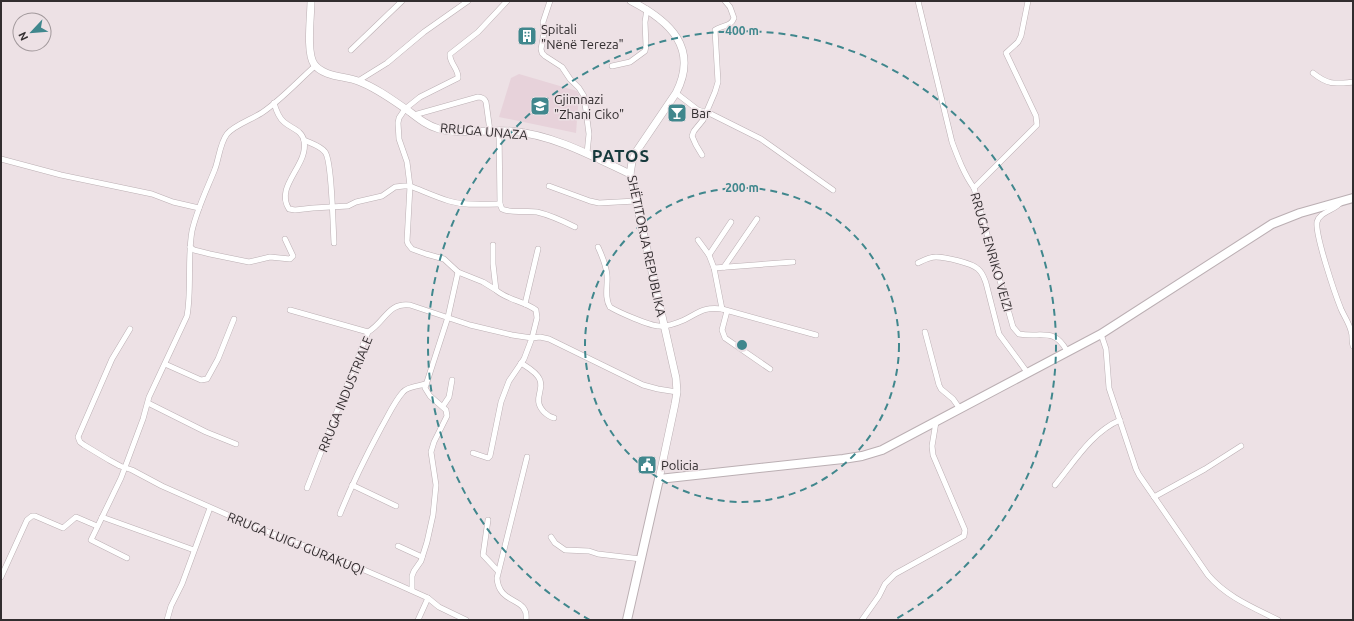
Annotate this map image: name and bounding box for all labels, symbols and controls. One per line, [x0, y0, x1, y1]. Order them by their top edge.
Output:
north arrow [12, 12, 52, 52]
place label: Spitali "Nënë Tereza" [541, 22, 624, 51]
text: 400 m [725, 24, 759, 37]
building icon: Spitali "Nënë Tereza" [516, 25, 538, 47]
text: N [16, 30, 30, 43]
place label: Gjimnazi "Zhani Ciko" [554, 92, 624, 121]
school or university icon: Gjimnazi "Zhani Ciko" [529, 95, 551, 117]
bar icon: Bar [666, 102, 688, 124]
place label: Bar [691, 106, 711, 120]
street label: RRUGA UNAZA [440, 120, 529, 142]
district label: PATOS [592, 146, 650, 165]
street label: SHËTITORJA REPUBLIKA [625, 174, 670, 318]
text: 200 m [725, 181, 759, 194]
street label: RRUGA ENRIKO VEIZI [968, 191, 1016, 313]
street label: RRUGA INDUSTRIALE [315, 334, 375, 454]
centre of rings [735, 338, 749, 352]
public building icon: Policia [636, 454, 658, 476]
place label: Policia [661, 458, 699, 472]
street label: RRUGA LUIGJ GURAKUQI [225, 509, 367, 578]

